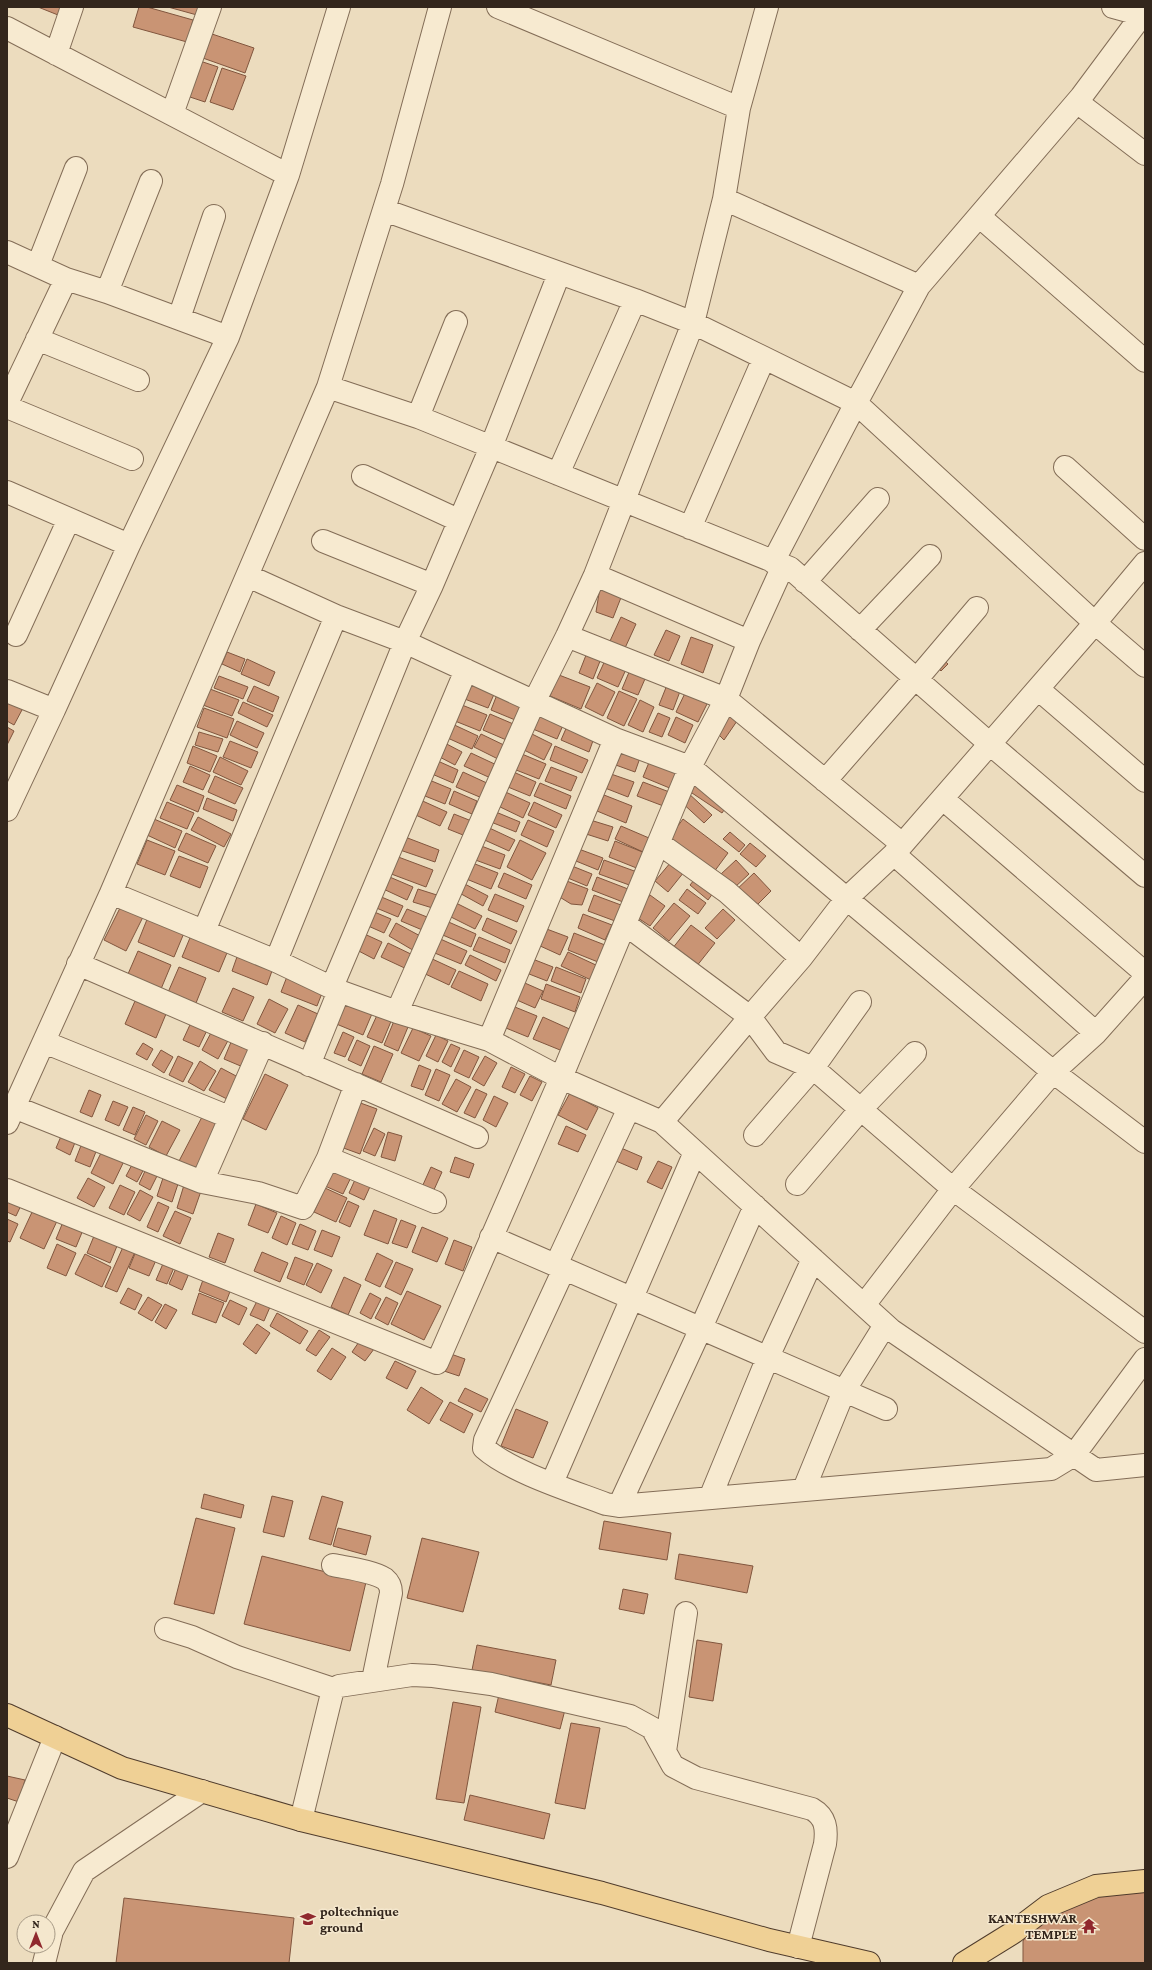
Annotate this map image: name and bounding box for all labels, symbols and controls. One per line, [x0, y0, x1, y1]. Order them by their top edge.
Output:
place label: poltechnique ground [320, 1903, 399, 1935]
school or university icon: poltechnique ground [299, 1910, 317, 1928]
place label: KANTESHWAR TEMPLE [988, 1910, 1077, 1942]
north arrow [16, 1914, 56, 1954]
temple icon: KANTESHWAR TEMPLE [1080, 1917, 1098, 1935]
text: N [32, 1918, 40, 1930]

